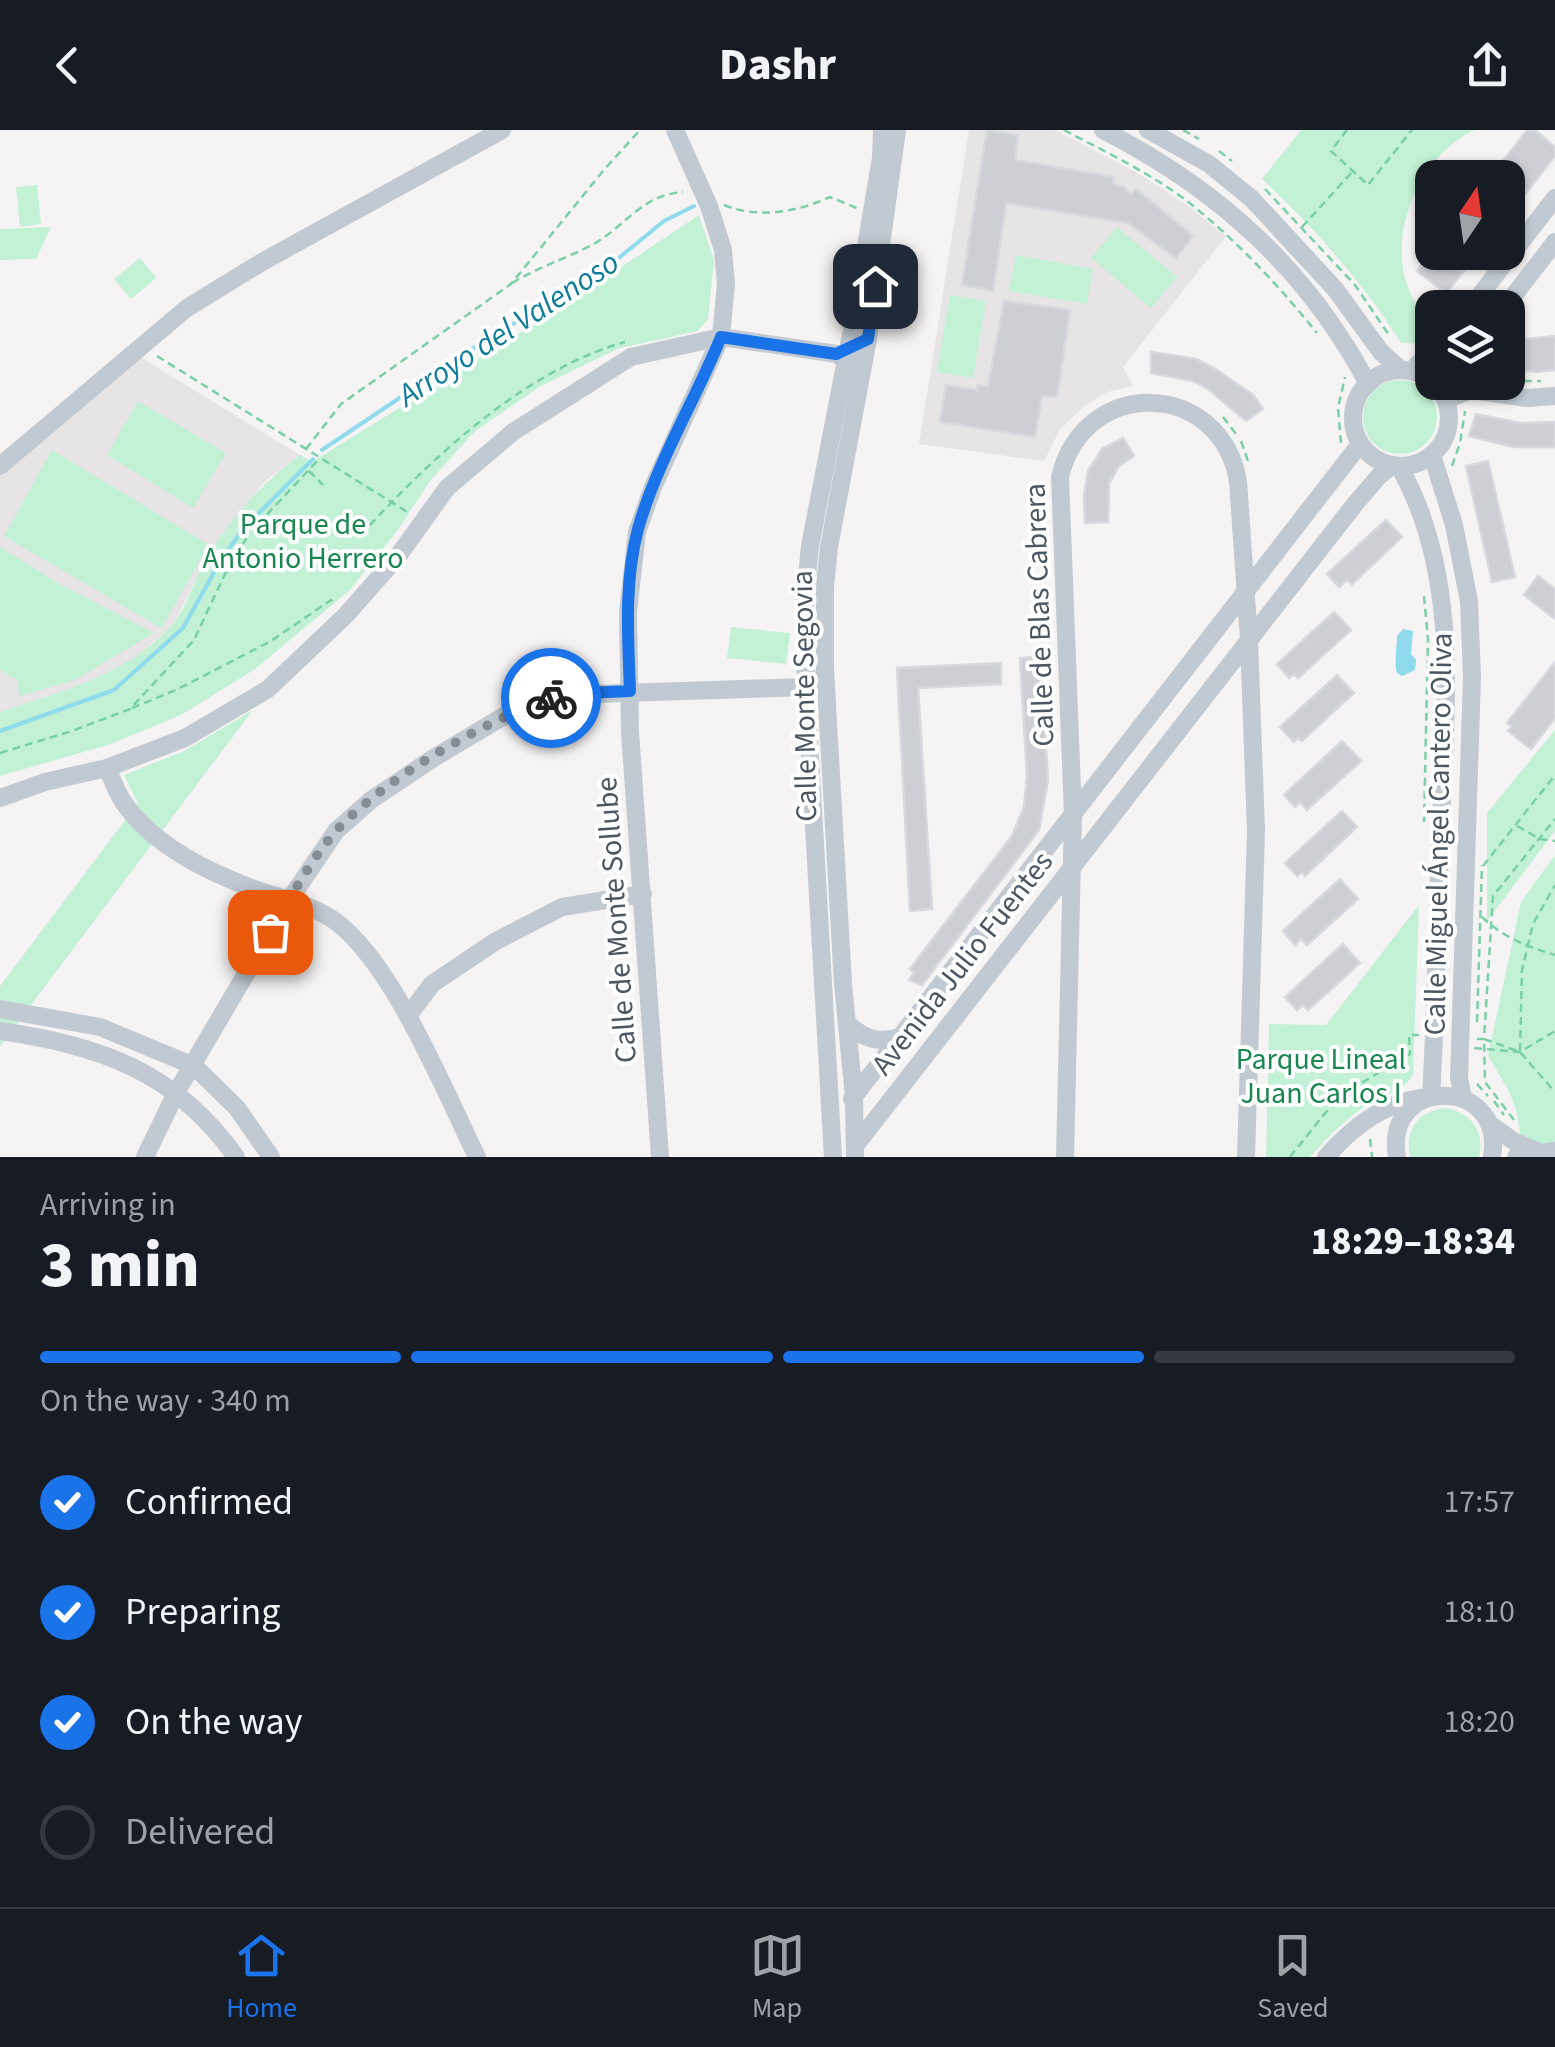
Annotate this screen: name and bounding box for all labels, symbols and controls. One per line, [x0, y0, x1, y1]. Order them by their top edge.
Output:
text: Dashr [719, 33, 836, 97]
icon: back [40, 38, 95, 93]
icon: share [1460, 38, 1515, 93]
north arrow [1415, 160, 1525, 270]
map controls [1415, 160, 1525, 400]
water label: Arroyo del Valenoso [387, 240, 628, 419]
pin [833, 244, 918, 329]
icon: home [848, 259, 903, 314]
button: layers [1415, 290, 1525, 400]
street label: Calle de Blas Cabrera [1013, 483, 1066, 747]
park label: Parque de Antonio Herrero [203, 503, 403, 580]
street label: Calle Monte Segovia [781, 570, 828, 822]
street label: Calle Miguel Ángel Cantero Oliva [1413, 632, 1464, 1036]
courier [501, 648, 601, 748]
icon: bike [524, 671, 579, 726]
street label: Calle de Monte Sollube [585, 776, 648, 1064]
street label: Avenida Julio Fuentes [861, 842, 1064, 1084]
pin [228, 890, 313, 975]
icon: bag [243, 905, 298, 960]
park label: Parque Lineal Juan Carlos I [1236, 1038, 1406, 1115]
text: Arriving in [40, 1182, 176, 1228]
text: 18:29–18:34 [1311, 1215, 1515, 1269]
text: 3 min [40, 1219, 200, 1312]
text: On the way · 340 m [40, 1378, 291, 1424]
icon: check [40, 1475, 95, 1530]
text: Confirmed [125, 1475, 293, 1529]
text: 17:57 [1443, 1479, 1515, 1525]
icon: check [40, 1585, 95, 1640]
text: Preparing [125, 1585, 280, 1639]
text: 18:10 [1443, 1589, 1515, 1635]
icon: check [40, 1695, 95, 1750]
text: On the way [125, 1695, 302, 1749]
text: 18:20 [1443, 1699, 1515, 1745]
text: Delivered [125, 1805, 275, 1859]
tab: Home [226, 1928, 297, 2028]
tab: Map [750, 1928, 805, 2028]
tab: Saved [1257, 1928, 1329, 2028]

